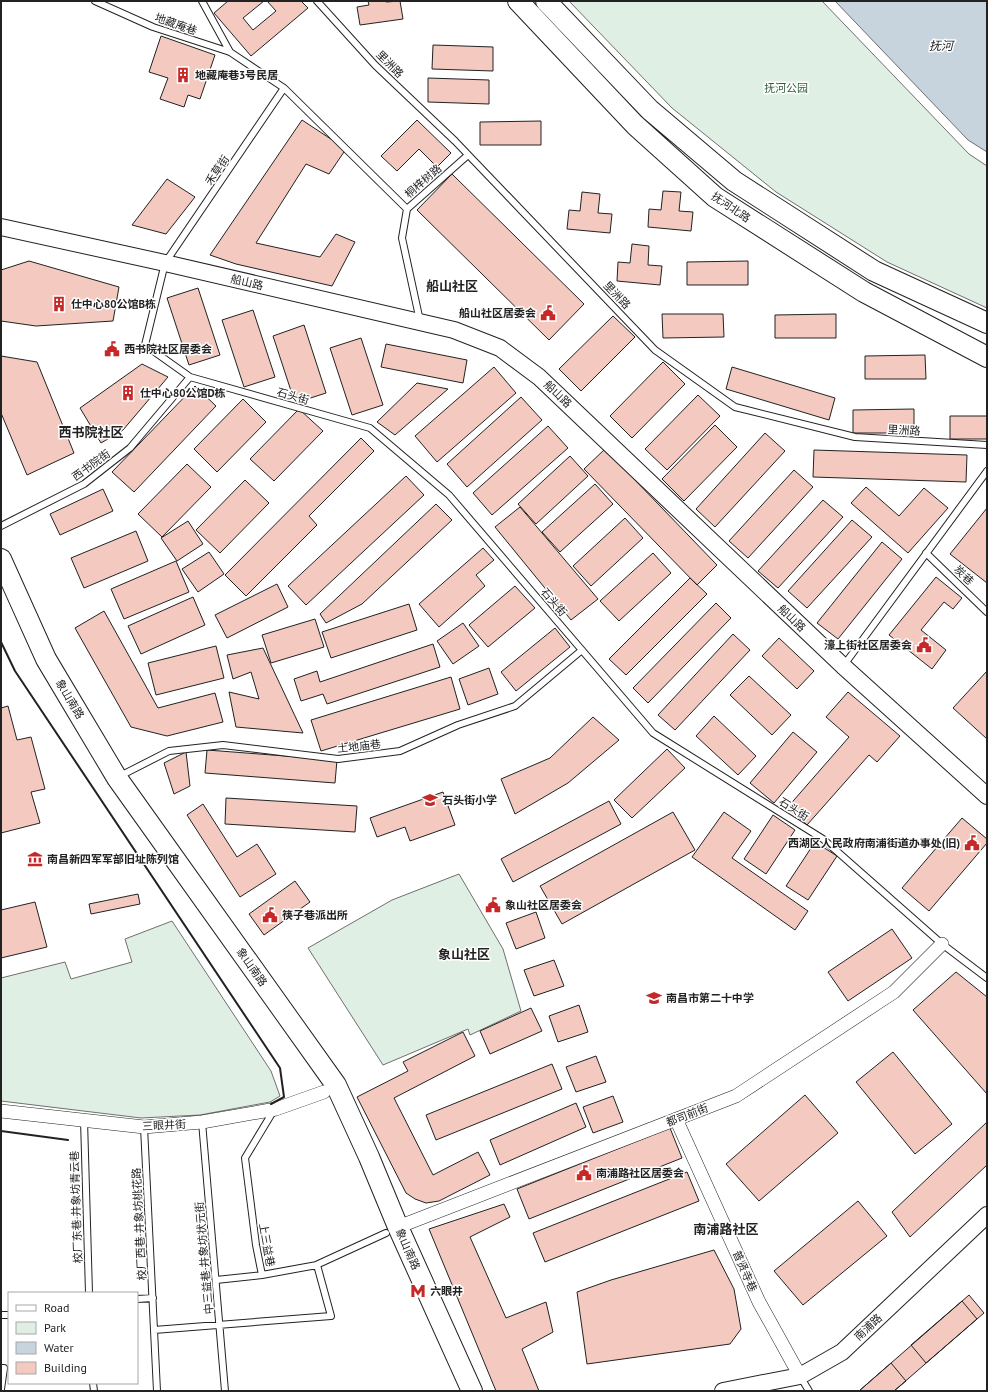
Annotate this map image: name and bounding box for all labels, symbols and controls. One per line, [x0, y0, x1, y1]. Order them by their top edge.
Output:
street label: 地藏庵巷 [153, 10, 199, 38]
water label: 抚河 [929, 38, 955, 53]
street label: 里洲路 [373, 47, 407, 81]
building icon: 地藏庵巷3号民居 [174, 66, 192, 84]
place label: 地藏庵巷3号民居 [195, 68, 278, 82]
park label: 抚河公园 [764, 81, 808, 95]
street label: 禾草街 [202, 152, 232, 188]
street label: 桐梓树路 [402, 161, 444, 201]
street label: 抚河北路 [709, 189, 753, 225]
street label: 船山路 [229, 271, 265, 293]
district label: 船山社区 [426, 278, 478, 295]
street label: 里洲路 [601, 278, 633, 312]
building icon: 仕中心80公馆B栋 [50, 295, 68, 313]
place label: 仕中心80公馆B栋 [71, 297, 156, 311]
public building icon: 船山社区居委会 [539, 304, 557, 322]
place label: 船山社区居委会 [459, 306, 536, 320]
public building icon: 西书院社区居委会 [103, 340, 121, 358]
place label: 西书院社区居委会 [124, 342, 212, 356]
street label: 船山路 [541, 378, 575, 410]
building icon: 仕中心80公馆D栋 [119, 384, 137, 402]
street label: 石头街 [275, 385, 311, 407]
place label: 仕中心80公馆D栋 [140, 386, 226, 400]
street label: 里洲路 [887, 422, 921, 438]
district label: 西书院社区 [58, 424, 124, 441]
street label: 西书院街 [69, 446, 113, 484]
street label: 炭巷 [951, 562, 977, 588]
street label: 石头街 [538, 585, 570, 619]
street label: 船山路 [775, 602, 809, 634]
public building icon: 濠上街社区居委会 [915, 636, 933, 654]
place label: 濠上街社区居委会 [824, 638, 912, 652]
street label: 象山南路 [53, 677, 87, 721]
street label: 土地庙巷 [336, 737, 382, 755]
school or university icon: 石头街小学 [421, 791, 439, 809]
place label: 石头街小学 [442, 793, 497, 807]
street label: 石头街 [776, 794, 812, 824]
public building icon: 西湖区人民政府南浦街道办事处(旧) [963, 834, 981, 852]
place label: 西湖区人民政府南浦街道办事处(旧) [788, 836, 960, 850]
museum icon: 南昌新四军军部旧址陈列馆 [26, 850, 44, 868]
place label: 南昌新四军军部旧址陈列馆 [47, 852, 179, 866]
public building icon: 象山社区居委会 [484, 896, 502, 914]
place label: 象山社区居委会 [505, 898, 582, 912]
public building icon: 筷子巷派出所 [261, 906, 279, 924]
place label: 筷子巷派出所 [282, 908, 348, 922]
street label: 象山南路 [234, 945, 270, 989]
district label: 象山社区 [438, 946, 490, 963]
school or university icon: 南昌市第二十中学 [645, 989, 663, 1007]
place label: 南昌市第二十中学 [666, 991, 754, 1005]
street label: 都司前街 [664, 1101, 710, 1129]
street label: 三眼井街 [142, 1117, 186, 1133]
street label: 校厂东巷·井象坊青云巷 [67, 1150, 85, 1264]
public building icon: 南浦路社区居委会 [575, 1164, 593, 1182]
place label: 南浦路社区居委会 [596, 1166, 684, 1180]
street label: 校厂西巷·井象坊桃花路 [129, 1167, 149, 1281]
street label: 中三益巷·井象坊状元街 [192, 1201, 216, 1315]
district label: 南浦路社区 [693, 1221, 759, 1238]
street label: 上三益巷 [256, 1222, 278, 1268]
street label: 象山南路 [393, 1226, 423, 1272]
street label: 普贤寺巷 [730, 1248, 760, 1294]
metro station icon: 六眼井 [409, 1282, 427, 1300]
place label: 六眼井 [430, 1284, 463, 1298]
legend [8, 1292, 138, 1384]
text: Road [44, 1300, 69, 1315]
street label: 南浦路 [851, 1311, 885, 1343]
text: Park [44, 1320, 66, 1335]
text: Water [44, 1340, 74, 1355]
text: Building [44, 1360, 87, 1375]

